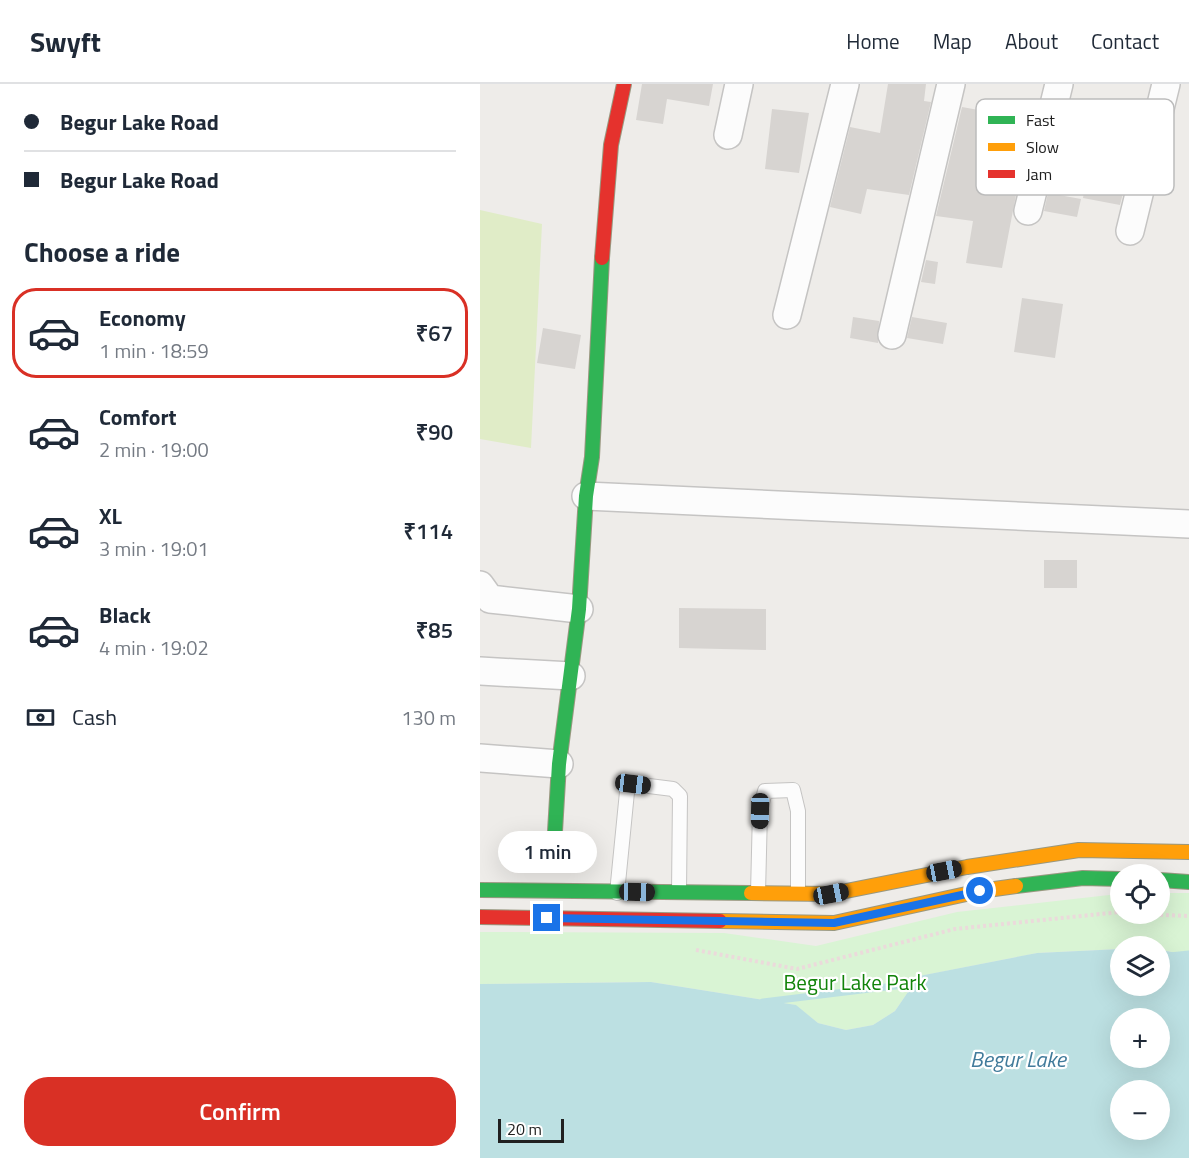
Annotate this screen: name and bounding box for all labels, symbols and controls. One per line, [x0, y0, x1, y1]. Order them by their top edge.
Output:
text: Swyft [30, 20, 101, 63]
text: Home [846, 25, 900, 57]
text: Map [933, 25, 972, 57]
text: About [1005, 25, 1058, 57]
text: Contact [1091, 25, 1159, 57]
legend [976, 99, 1174, 195]
text: Begur Lake Road [60, 105, 219, 139]
text: Fast [1026, 108, 1055, 132]
text: Slow [1026, 135, 1059, 159]
text: Jam [1026, 162, 1052, 186]
text: Begur Lake Road [60, 163, 219, 197]
text: Choose a ride [24, 231, 180, 272]
text: Economy [99, 301, 186, 335]
icon: car [27, 306, 81, 360]
text: ₹67 [416, 316, 453, 350]
text: 1 min · 18:59 [99, 335, 209, 366]
text: Comfort [99, 400, 177, 434]
icon: car [27, 405, 81, 459]
text: ₹90 [416, 415, 453, 449]
text: 2 min · 19:00 [99, 434, 209, 465]
text: XL [99, 499, 122, 533]
icon: car [27, 504, 81, 558]
text: ₹114 [403, 514, 453, 548]
text: 3 min · 19:01 [99, 533, 209, 564]
text: Black [99, 598, 151, 632]
icon: car [27, 603, 81, 657]
text: ₹85 [416, 613, 453, 647]
text: 4 min · 19:02 [99, 632, 209, 663]
text: Cash [72, 700, 117, 734]
icon: cash [24, 701, 57, 734]
text: 130 m [401, 702, 456, 733]
car [614, 773, 652, 795]
car [751, 793, 769, 829]
callout: 1 min [497, 831, 596, 873]
text: 1 min [523, 836, 572, 867]
car [925, 859, 963, 883]
map controls [1110, 864, 1170, 1140]
button: locate [1110, 864, 1170, 924]
route start [966, 877, 993, 904]
car [812, 882, 850, 906]
car [619, 883, 655, 901]
route end [533, 904, 560, 931]
button: layers [1110, 936, 1170, 996]
park label: Begur Lake Park [783, 966, 927, 998]
button: + [1110, 1008, 1170, 1068]
water label: Begur Lake [970, 1042, 1068, 1076]
button: Confirm [24, 1077, 456, 1146]
button: − [1110, 1080, 1170, 1140]
scale bar [498, 1116, 564, 1144]
text: 20 m [507, 1117, 542, 1141]

